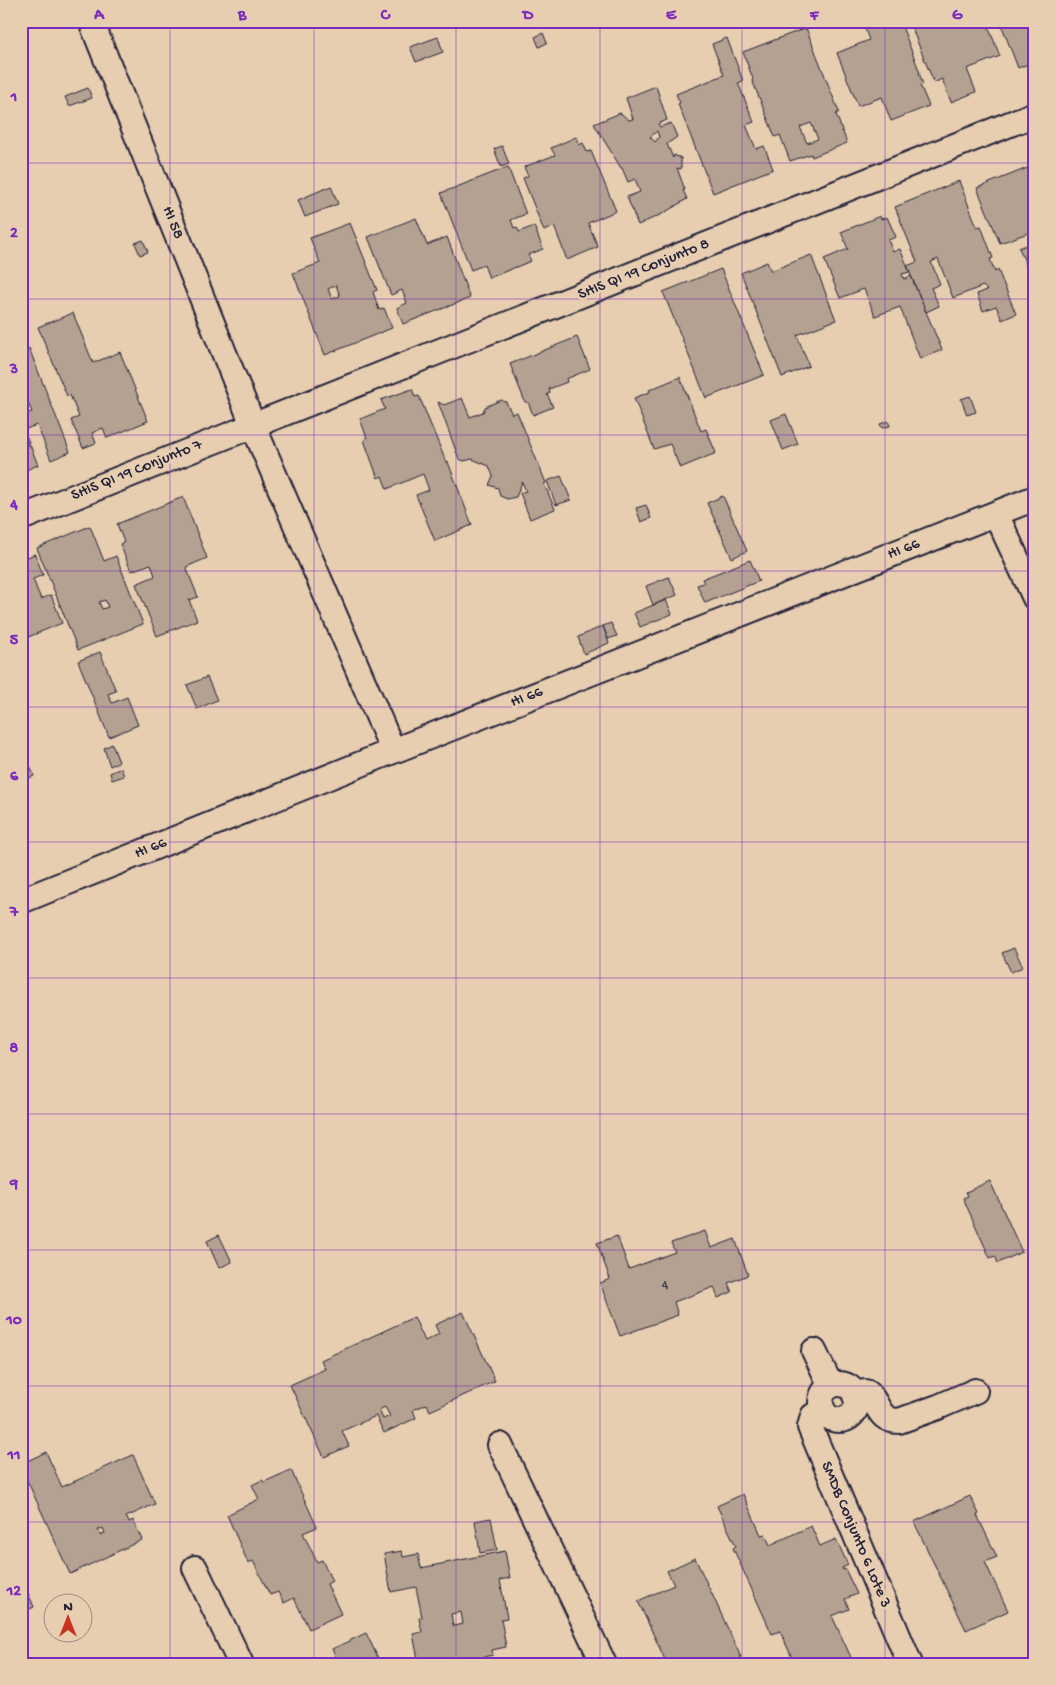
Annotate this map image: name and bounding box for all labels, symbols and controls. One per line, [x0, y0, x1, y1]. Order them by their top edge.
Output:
text: A [93, 7, 105, 26]
text: B [237, 7, 247, 26]
text: C [380, 7, 391, 26]
text: D [521, 7, 534, 26]
text: E [666, 7, 677, 26]
text: F [809, 7, 820, 26]
text: G [952, 7, 963, 26]
text: 1 [10, 89, 17, 108]
street label: HI 58 [157, 204, 187, 243]
text: 2 [10, 225, 18, 244]
street label: SHIS QI 19 Conjunto 8 [576, 235, 713, 305]
text: 3 [9, 361, 18, 380]
street label: SHIS QI 19 Conjunto 7 [69, 436, 206, 506]
text: 4 [9, 497, 18, 516]
street label: HI 66 [885, 535, 924, 565]
text: 5 [10, 632, 19, 651]
street label: HI 66 [508, 683, 547, 713]
text: 6 [10, 768, 19, 787]
street label: HI 66 [132, 834, 171, 864]
text: 7 [9, 904, 19, 923]
text: 8 [10, 1040, 19, 1059]
text: 9 [9, 1176, 18, 1195]
house number: 4 [662, 1277, 669, 1294]
text: 10 [5, 1312, 22, 1331]
text: 11 [7, 1447, 20, 1466]
street label: SMDB Conjunto 6 Lote 3 [816, 1459, 894, 1611]
text: 12 [6, 1583, 21, 1602]
north arrow [42, 1592, 92, 1642]
text: N [63, 1599, 73, 1616]

